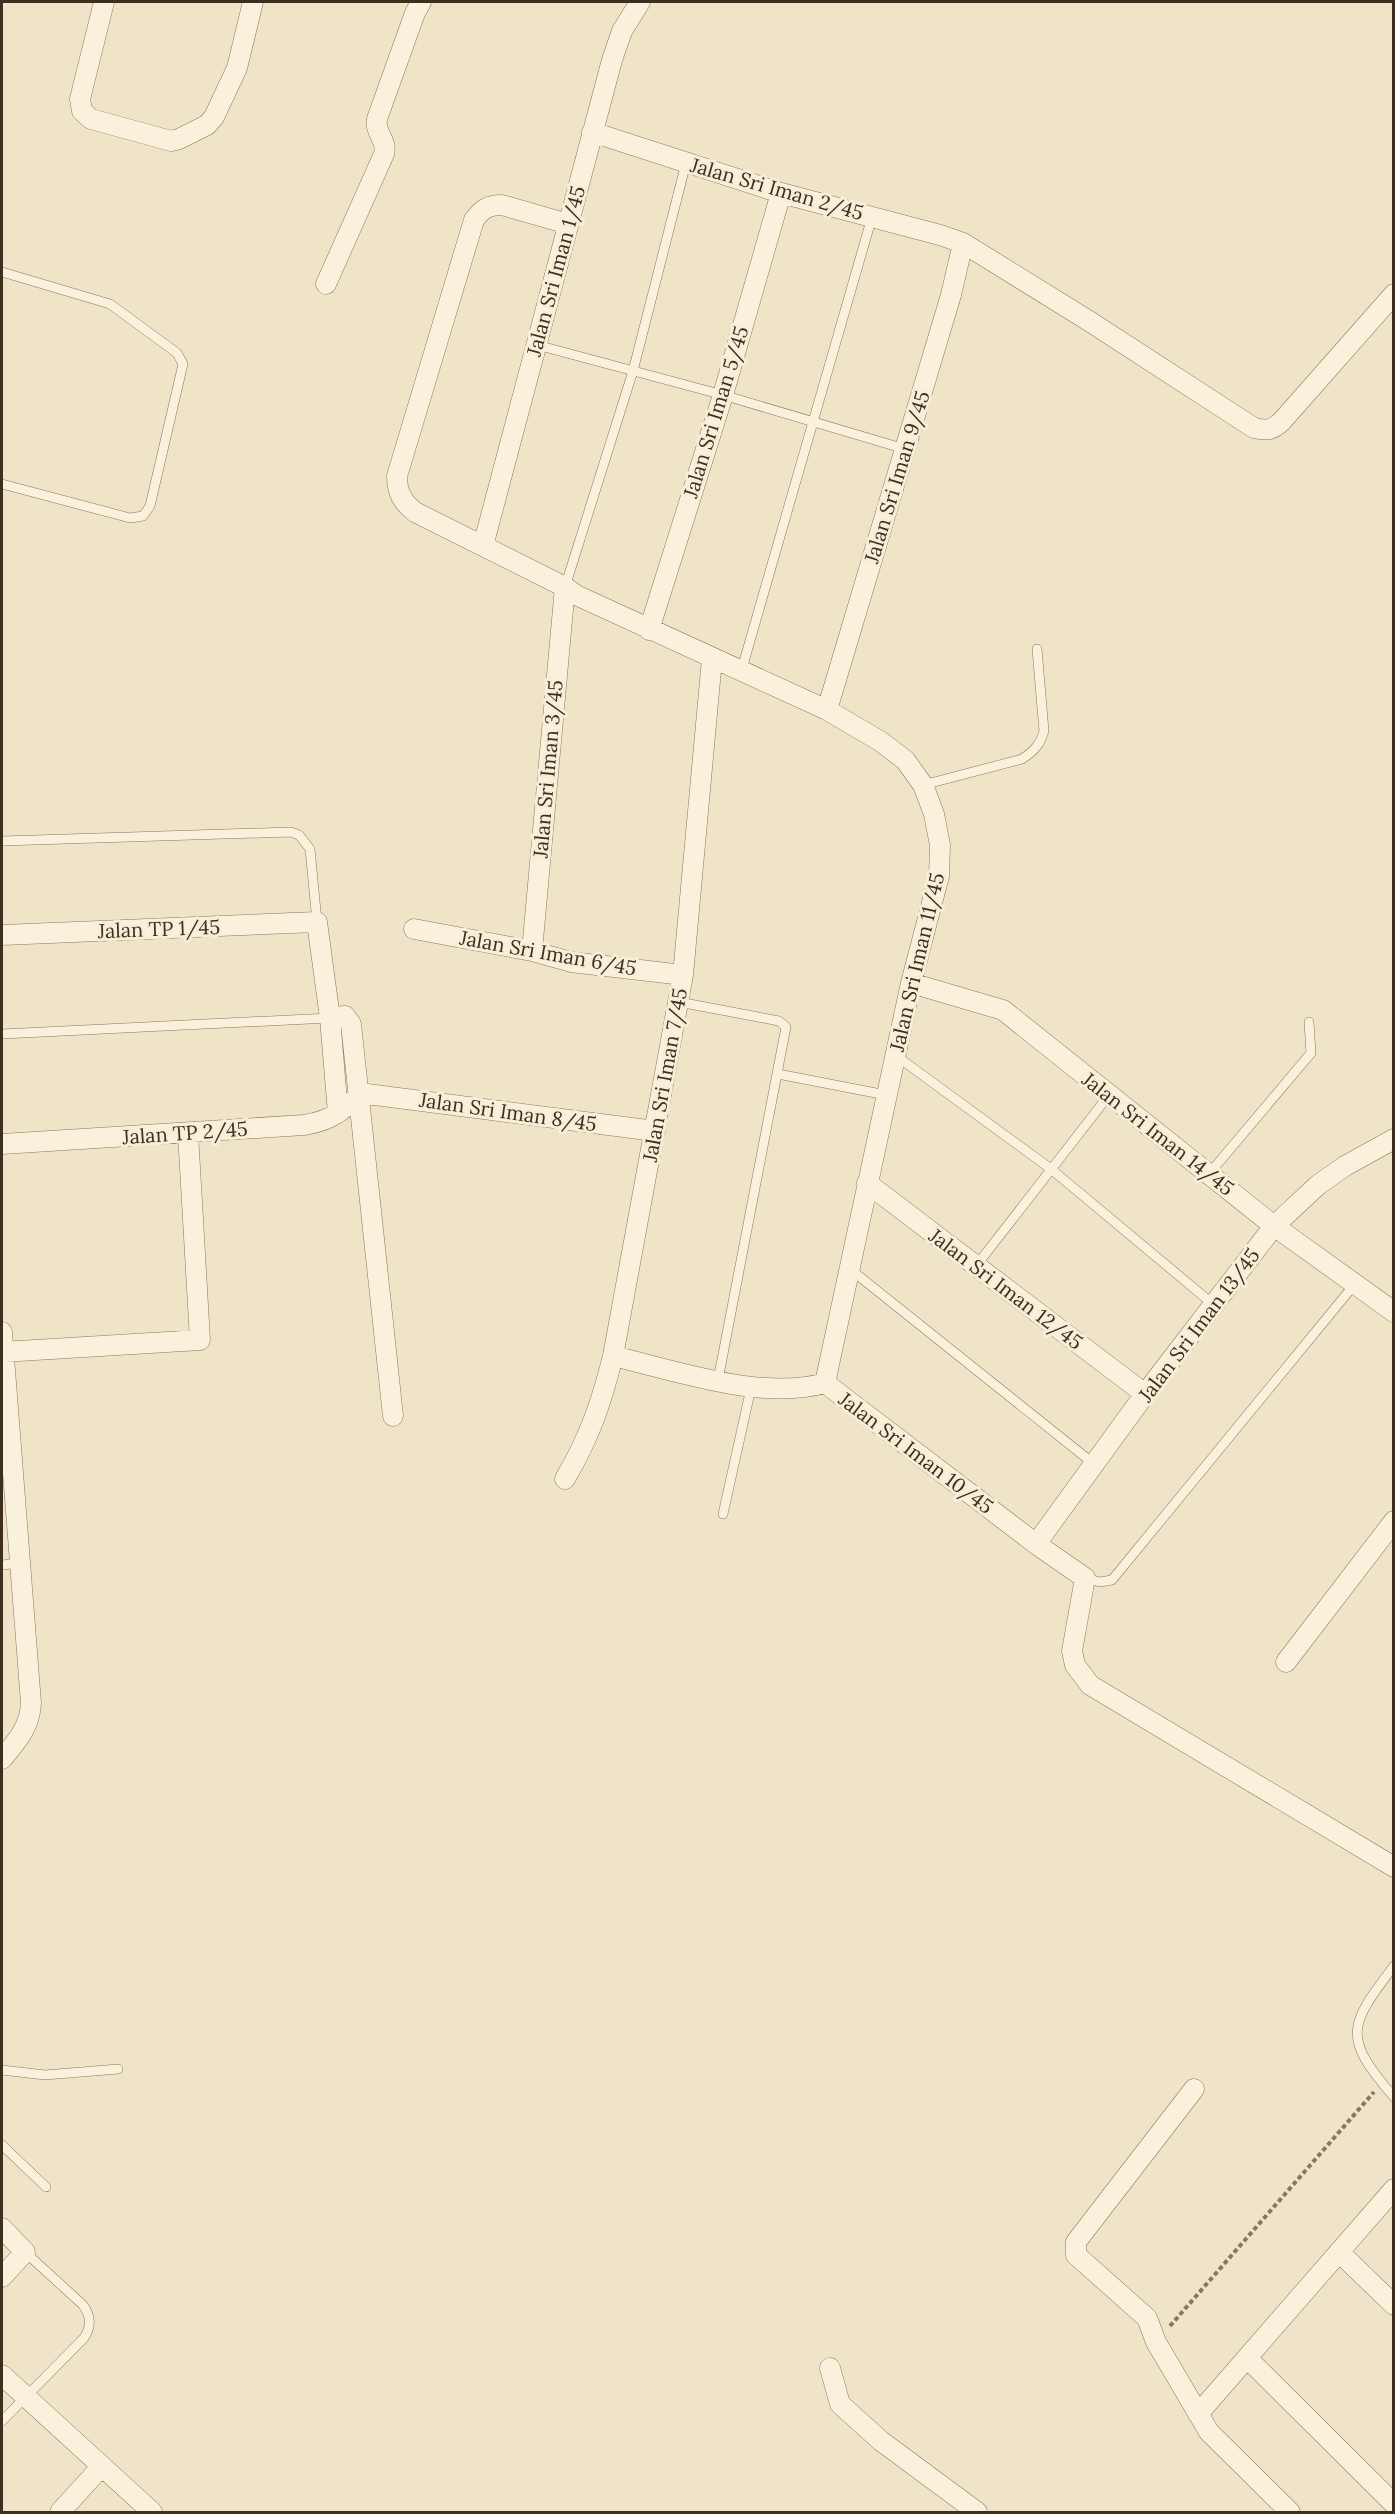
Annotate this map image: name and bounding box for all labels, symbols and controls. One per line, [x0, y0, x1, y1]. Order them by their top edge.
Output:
street label: Jalan Sri Iman 2/45 [687, 152, 866, 226]
street label: Jalan Sri Iman 1/45 [521, 183, 591, 360]
street label: Jalan Sri Iman 5/45 [677, 323, 755, 502]
street label: Jalan Sri Iman 9/45 [858, 388, 936, 567]
street label: Jalan Sri Iman 3/45 [527, 679, 569, 860]
street label: Jalan Sri Iman 11/45 [884, 870, 950, 1055]
street label: Jalan TP 1/45 [96, 914, 221, 944]
street label: Jalan Sri Iman 6/45 [457, 924, 638, 981]
street label: Jalan Sri Iman 7/45 [637, 986, 693, 1165]
street label: Jalan Sri Iman 14/45 [1076, 1066, 1239, 1201]
street label: Jalan Sri Iman 8/45 [417, 1087, 598, 1137]
street label: Jalan TP 2/45 [120, 1116, 249, 1150]
street label: Jalan Sri Iman 12/45 [923, 1222, 1088, 1355]
street label: Jalan Sri Iman 13/45 [1132, 1243, 1265, 1408]
street label: Jalan Sri Iman 10/45 [833, 1386, 998, 1520]

